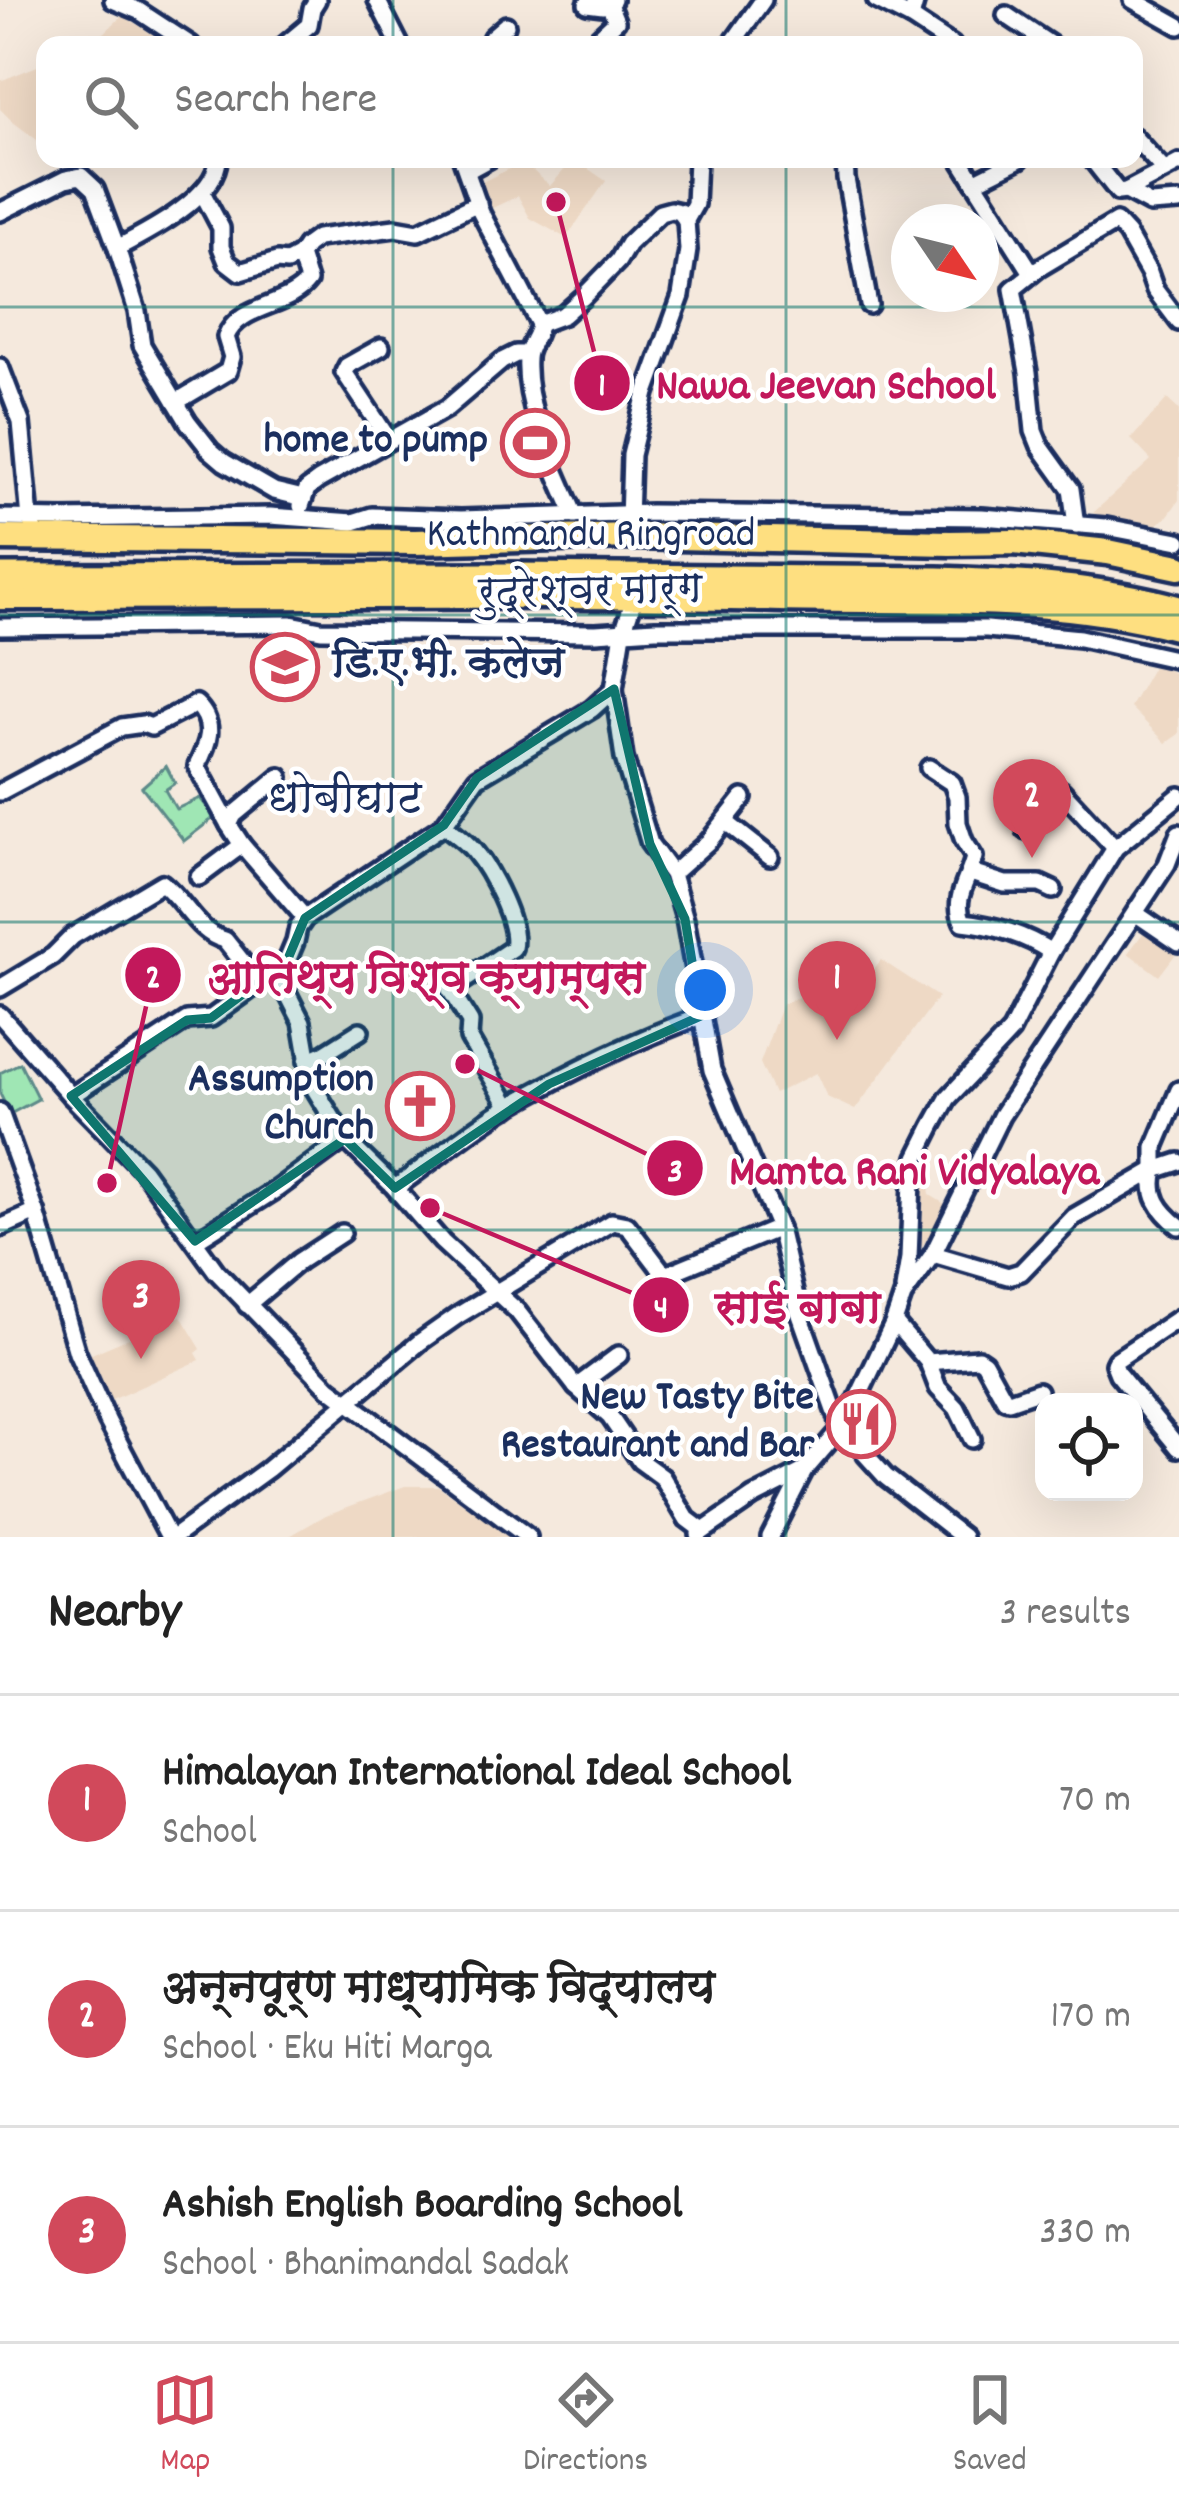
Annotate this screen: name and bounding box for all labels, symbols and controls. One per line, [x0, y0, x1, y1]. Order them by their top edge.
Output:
search box [36, 36, 1143, 168]
icon: search [78, 69, 144, 135]
text: Search here [174, 70, 377, 134]
north arrow [891, 204, 999, 312]
callout: Nawa Jeevan School [572, 342, 1020, 423]
text: Nawa Jeevan School [656, 357, 996, 421]
text: 1 [598, 362, 606, 414]
sports icon: home to pump [500, 408, 570, 478]
place label: home to pump [264, 413, 488, 473]
street label: Kathmandu Ringroad [427, 507, 755, 567]
street label: रुद्रेश्वर मार्ग [474, 562, 704, 626]
school or university icon: डि.ए.भी. कलेज [250, 632, 320, 702]
place label: डि.ए.भी. कलेज [331, 636, 567, 697]
pin: 2 [993, 759, 1071, 858]
district label: धोबीघाट [268, 770, 423, 834]
callout: आतिथ्य विश्व क्याम्पस [123, 934, 669, 1015]
pin: 1 [798, 941, 876, 1040]
text: आतिथ्य विश्व क्याम्पस [207, 950, 646, 1014]
text: 2 [145, 954, 161, 1006]
your location [675, 960, 735, 1020]
place label: Assumption Church [188, 1052, 374, 1160]
church icon: Assumption Church [385, 1071, 455, 1141]
callout: Mamta Rani Vidyalaya [645, 1128, 1123, 1209]
text: Mamta Rani Vidyalaya [729, 1143, 1101, 1207]
text: 3 [667, 1148, 683, 1200]
pin: 3 [102, 1260, 180, 1359]
callout: साई बाबा [631, 1265, 905, 1346]
text: साई बाबा [713, 1280, 882, 1344]
text: 4 [654, 1285, 668, 1337]
place label: New Tasty Bite Restaurant and Bar [501, 1370, 815, 1478]
restaurant icon: New Tasty Bite Restaurant and Bar [826, 1389, 896, 1459]
map controls [1035, 1393, 1143, 1501]
button: locate [1035, 1393, 1143, 1501]
text: Nearby [48, 1579, 181, 1651]
text: 3 results [1000, 1588, 1131, 1643]
text: Himalayan International Ideal School [162, 1743, 791, 1807]
text: 1 [83, 1775, 91, 1830]
text: 70 m [1059, 1775, 1131, 1830]
text: School [162, 1807, 257, 1862]
text: अन्‍नपूर्ण माध्यामिक विद्यालय [162, 1959, 715, 2023]
text: 2 [78, 1991, 96, 2046]
text: 170 m [1051, 1991, 1131, 2046]
text: School · Eku Hiti Marga [162, 2023, 492, 2078]
text: Ashish English Boarding School [162, 2175, 683, 2239]
text: 3 [78, 2207, 96, 2262]
text: 330 m [1039, 2207, 1131, 2262]
text: School · Bhanimandal Sadak [162, 2239, 569, 2294]
tab: Map [152, 2367, 218, 2486]
tab: Directions [523, 2367, 648, 2486]
tab: Saved [953, 2367, 1027, 2486]

